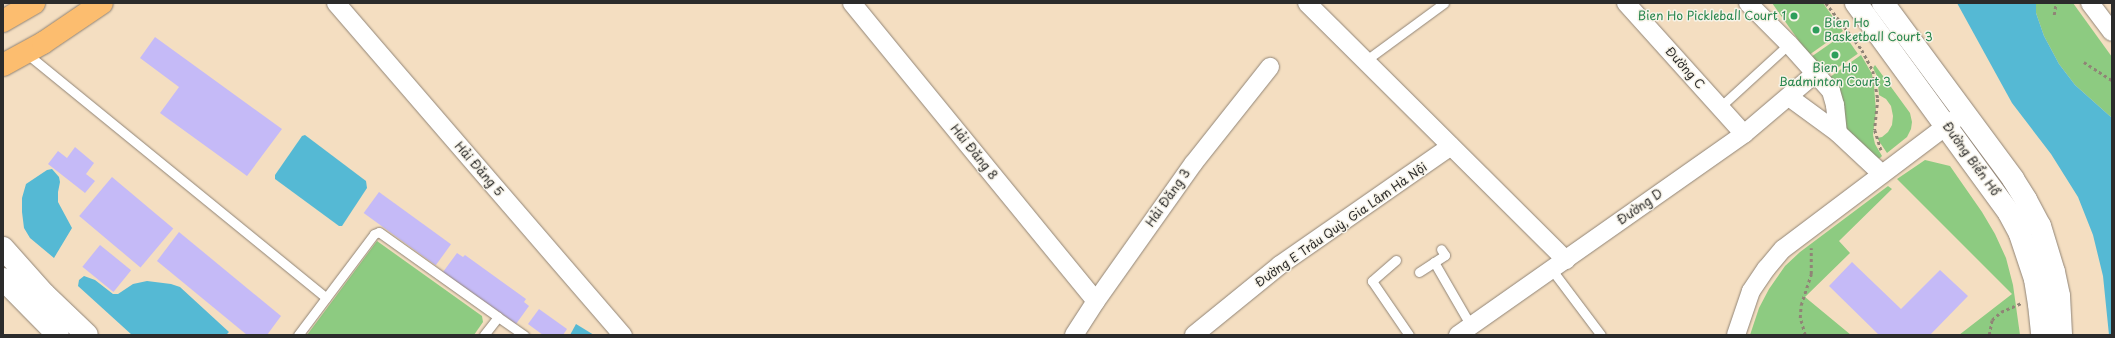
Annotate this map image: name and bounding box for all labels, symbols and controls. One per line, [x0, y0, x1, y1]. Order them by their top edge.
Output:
place label: Bien Ho Pickleball Court 1 [1637, 9, 1786, 23]
marker: Bien Ho Pickleball Court 1 [1789, 11, 1799, 21]
place label: Bien Ho Basketball Court 3 [1824, 16, 1933, 44]
marker: Bien Ho Basketball Court 3 [1811, 25, 1821, 35]
street label: Đường C [1662, 44, 1708, 92]
marker: Bien Ho Badminton Court 3 [1830, 50, 1840, 60]
place label: Bien Ho Badminton Court 3 [1779, 61, 1891, 89]
street label: Đường Biển Hồ [1940, 120, 2002, 198]
street label: Hải Đăng 8 [947, 122, 1001, 182]
street label: Hải Đăng 5 [452, 139, 506, 199]
street label: Đường E Trâu Quỳ, Gia Lâm Hà Nội [1252, 160, 1430, 290]
street label: Hải Đăng 3 [1143, 166, 1193, 230]
street label: Đường D [1615, 186, 1665, 228]

